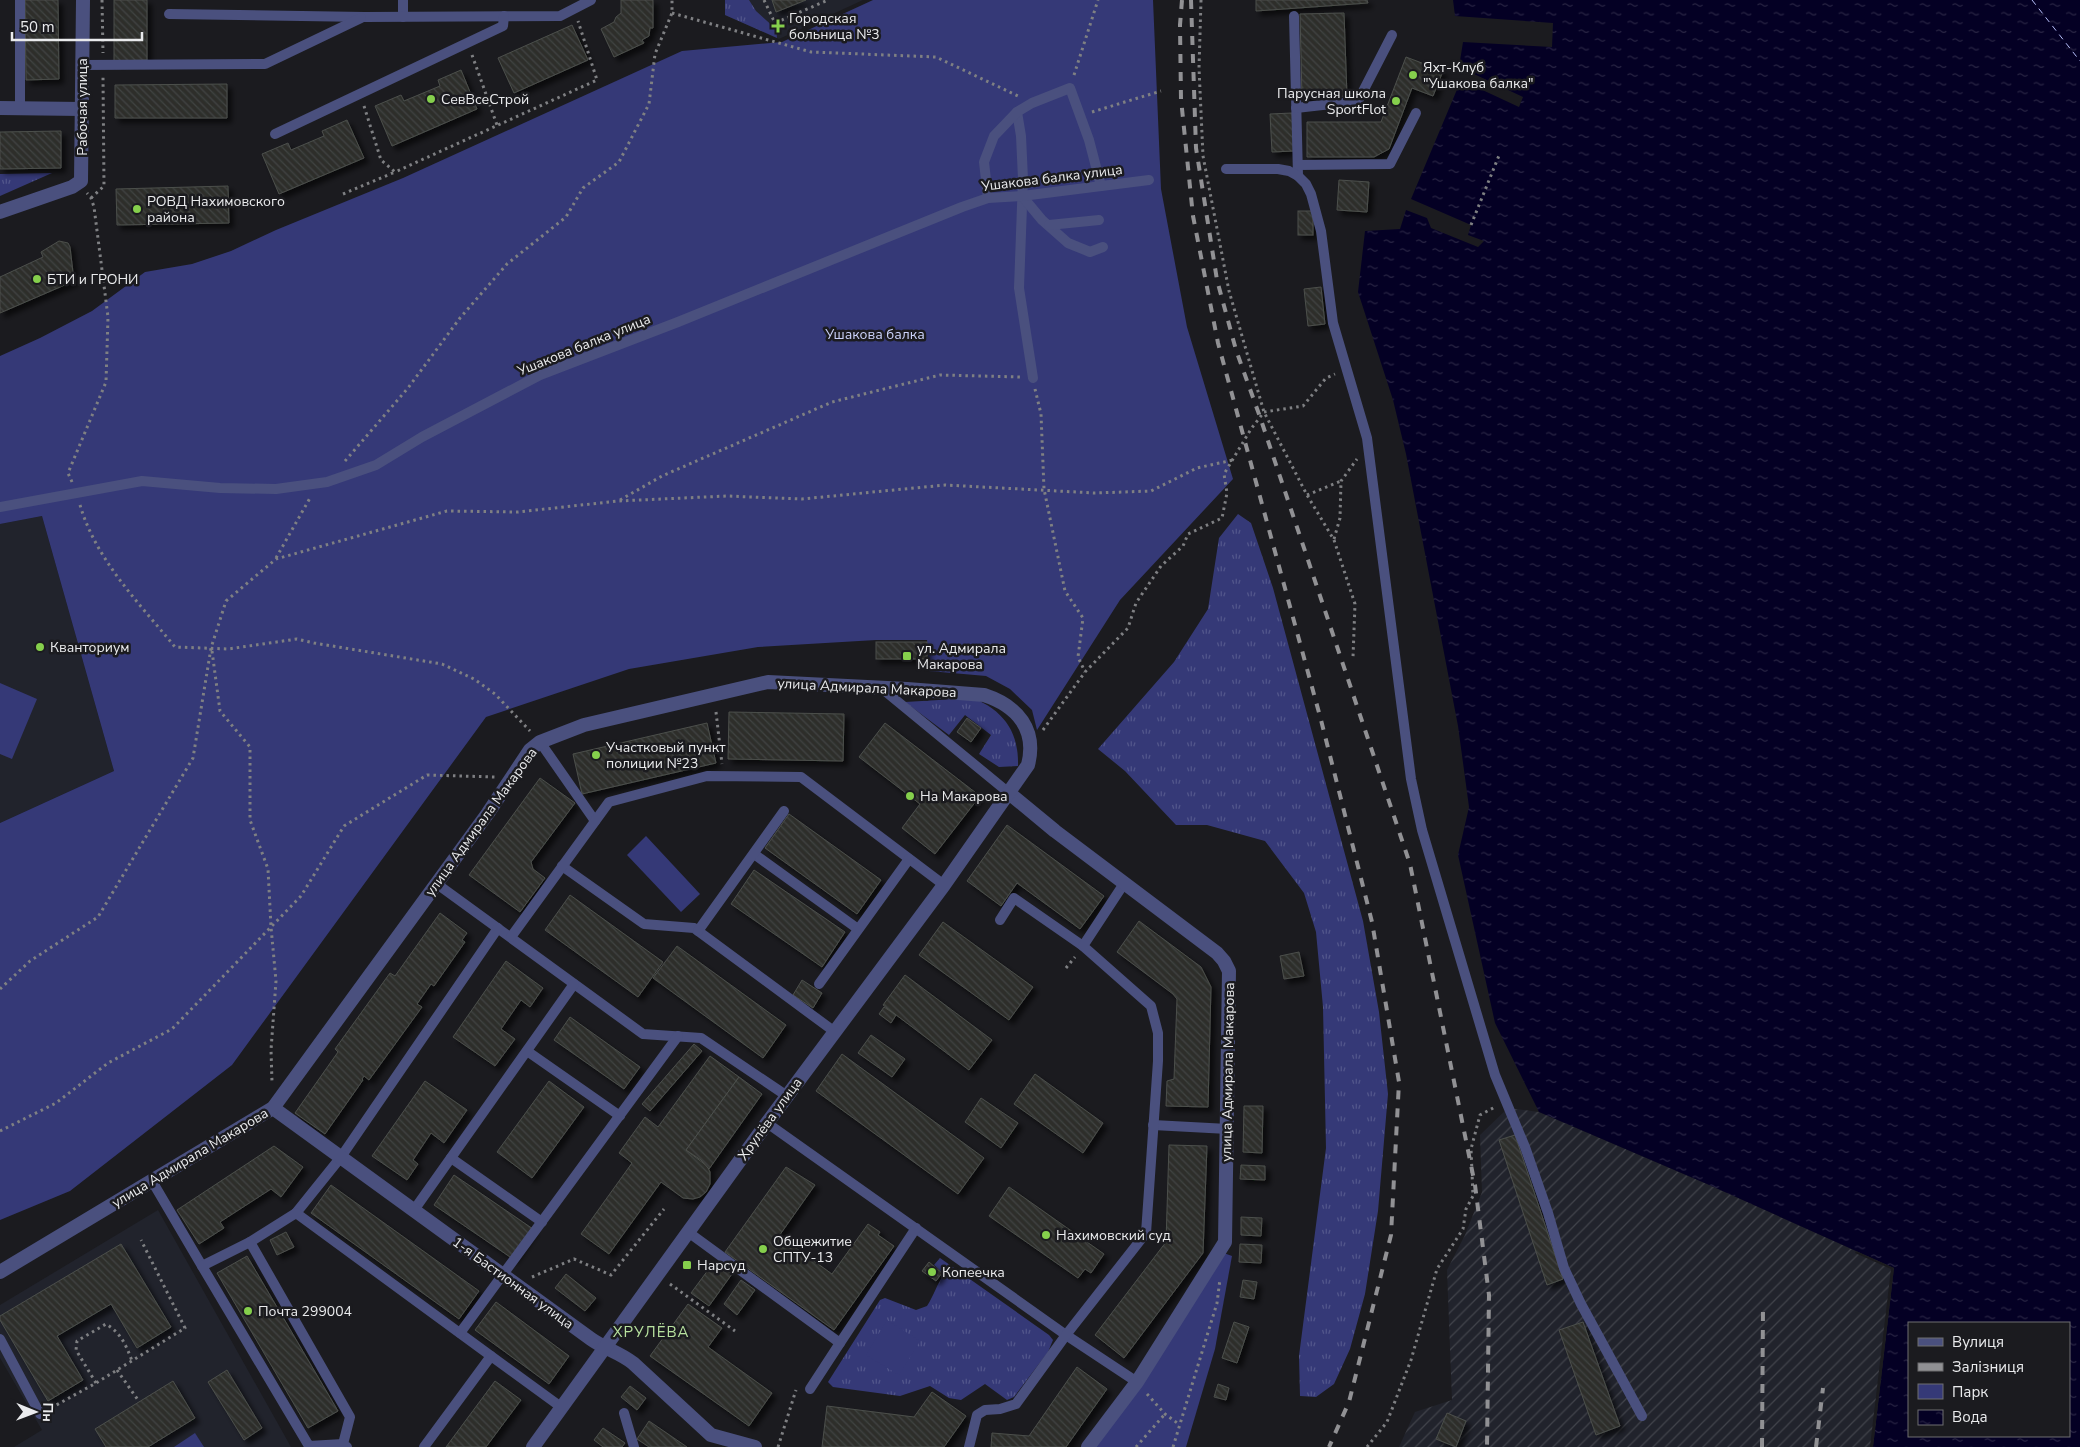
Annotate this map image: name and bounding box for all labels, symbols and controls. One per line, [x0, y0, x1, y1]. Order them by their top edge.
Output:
place label: Городская больница №3 [789, 9, 880, 44]
scale bar [12, 10, 142, 42]
text: 50 m [20, 17, 55, 37]
marker: Городская больница №3 [771, 19, 785, 33]
street label: Рабочая улица [73, 58, 92, 156]
place label: Яхт-Клуб "Ушакова балка" [1423, 58, 1534, 93]
marker: Яхт-Клуб "Ушакова балка" [1407, 69, 1419, 81]
place label: Парусная школа SportFlot [1277, 84, 1386, 119]
place label: СевВсеСтрой [441, 90, 529, 109]
marker: СевВсеСтрой [425, 93, 437, 105]
marker: Парусная школа SportFlot [1390, 95, 1402, 107]
street label: Ушакова балка улица [979, 160, 1124, 196]
place label: РОВД Нахимовского района [147, 192, 285, 227]
marker: РОВД Нахимовского района [131, 203, 143, 215]
place label: БТИ и ГРОНИ [47, 270, 138, 289]
marker: БТИ и ГРОНИ [31, 273, 43, 285]
street label: Ушакова балка улица [514, 310, 653, 381]
park label: Ушакова балка [824, 325, 925, 344]
place label: Кванториум [50, 638, 130, 657]
place label: ул. Адмирала Макарова [917, 639, 1006, 674]
marker: Кванториум [34, 641, 46, 653]
marker: ул. Адмирала Макарова [901, 650, 913, 662]
street label: улица Адмирала Макарова [777, 674, 957, 702]
place label: Участковый пункт полиции №23 [605, 738, 726, 773]
street label: улица Адмирала Макарова [421, 744, 541, 900]
marker: Участковый пункт полиции №23 [590, 749, 602, 761]
place label: На Макарова [920, 787, 1008, 806]
marker: На Макарова [904, 790, 916, 802]
street label: улица Адмирала Макарова [1217, 982, 1239, 1162]
street label: Хрулёва улица [734, 1074, 806, 1164]
street label: улица Адмирала Макарова [108, 1104, 272, 1212]
place label: Нахимовский суд [1056, 1226, 1171, 1245]
marker: Нахимовский суд [1040, 1229, 1052, 1241]
place label: Общежитие СПТУ-13 [773, 1232, 852, 1267]
street label: 1-я Бастионная улица [449, 1233, 577, 1333]
marker: Общежитие СПТУ-13 [757, 1243, 769, 1255]
place label: Нарсуд [697, 1256, 746, 1275]
marker: Нарсуд [681, 1259, 693, 1271]
place label: Копеечка [942, 1263, 1005, 1282]
marker: Копеечка [926, 1266, 938, 1278]
place label: Почта 299004 [258, 1302, 352, 1321]
marker: Почта 299004 [242, 1305, 254, 1317]
district label: ХРУЛЁВА [613, 1322, 689, 1342]
legend [1908, 1322, 2070, 1437]
text: Вулиця [1952, 1332, 2004, 1352]
text: Залізниця [1952, 1357, 2024, 1377]
text: Парк [1952, 1382, 1988, 1402]
north arrow [10, 1387, 60, 1437]
text: Пн [38, 1402, 57, 1422]
text: Вода [1952, 1407, 1988, 1427]

